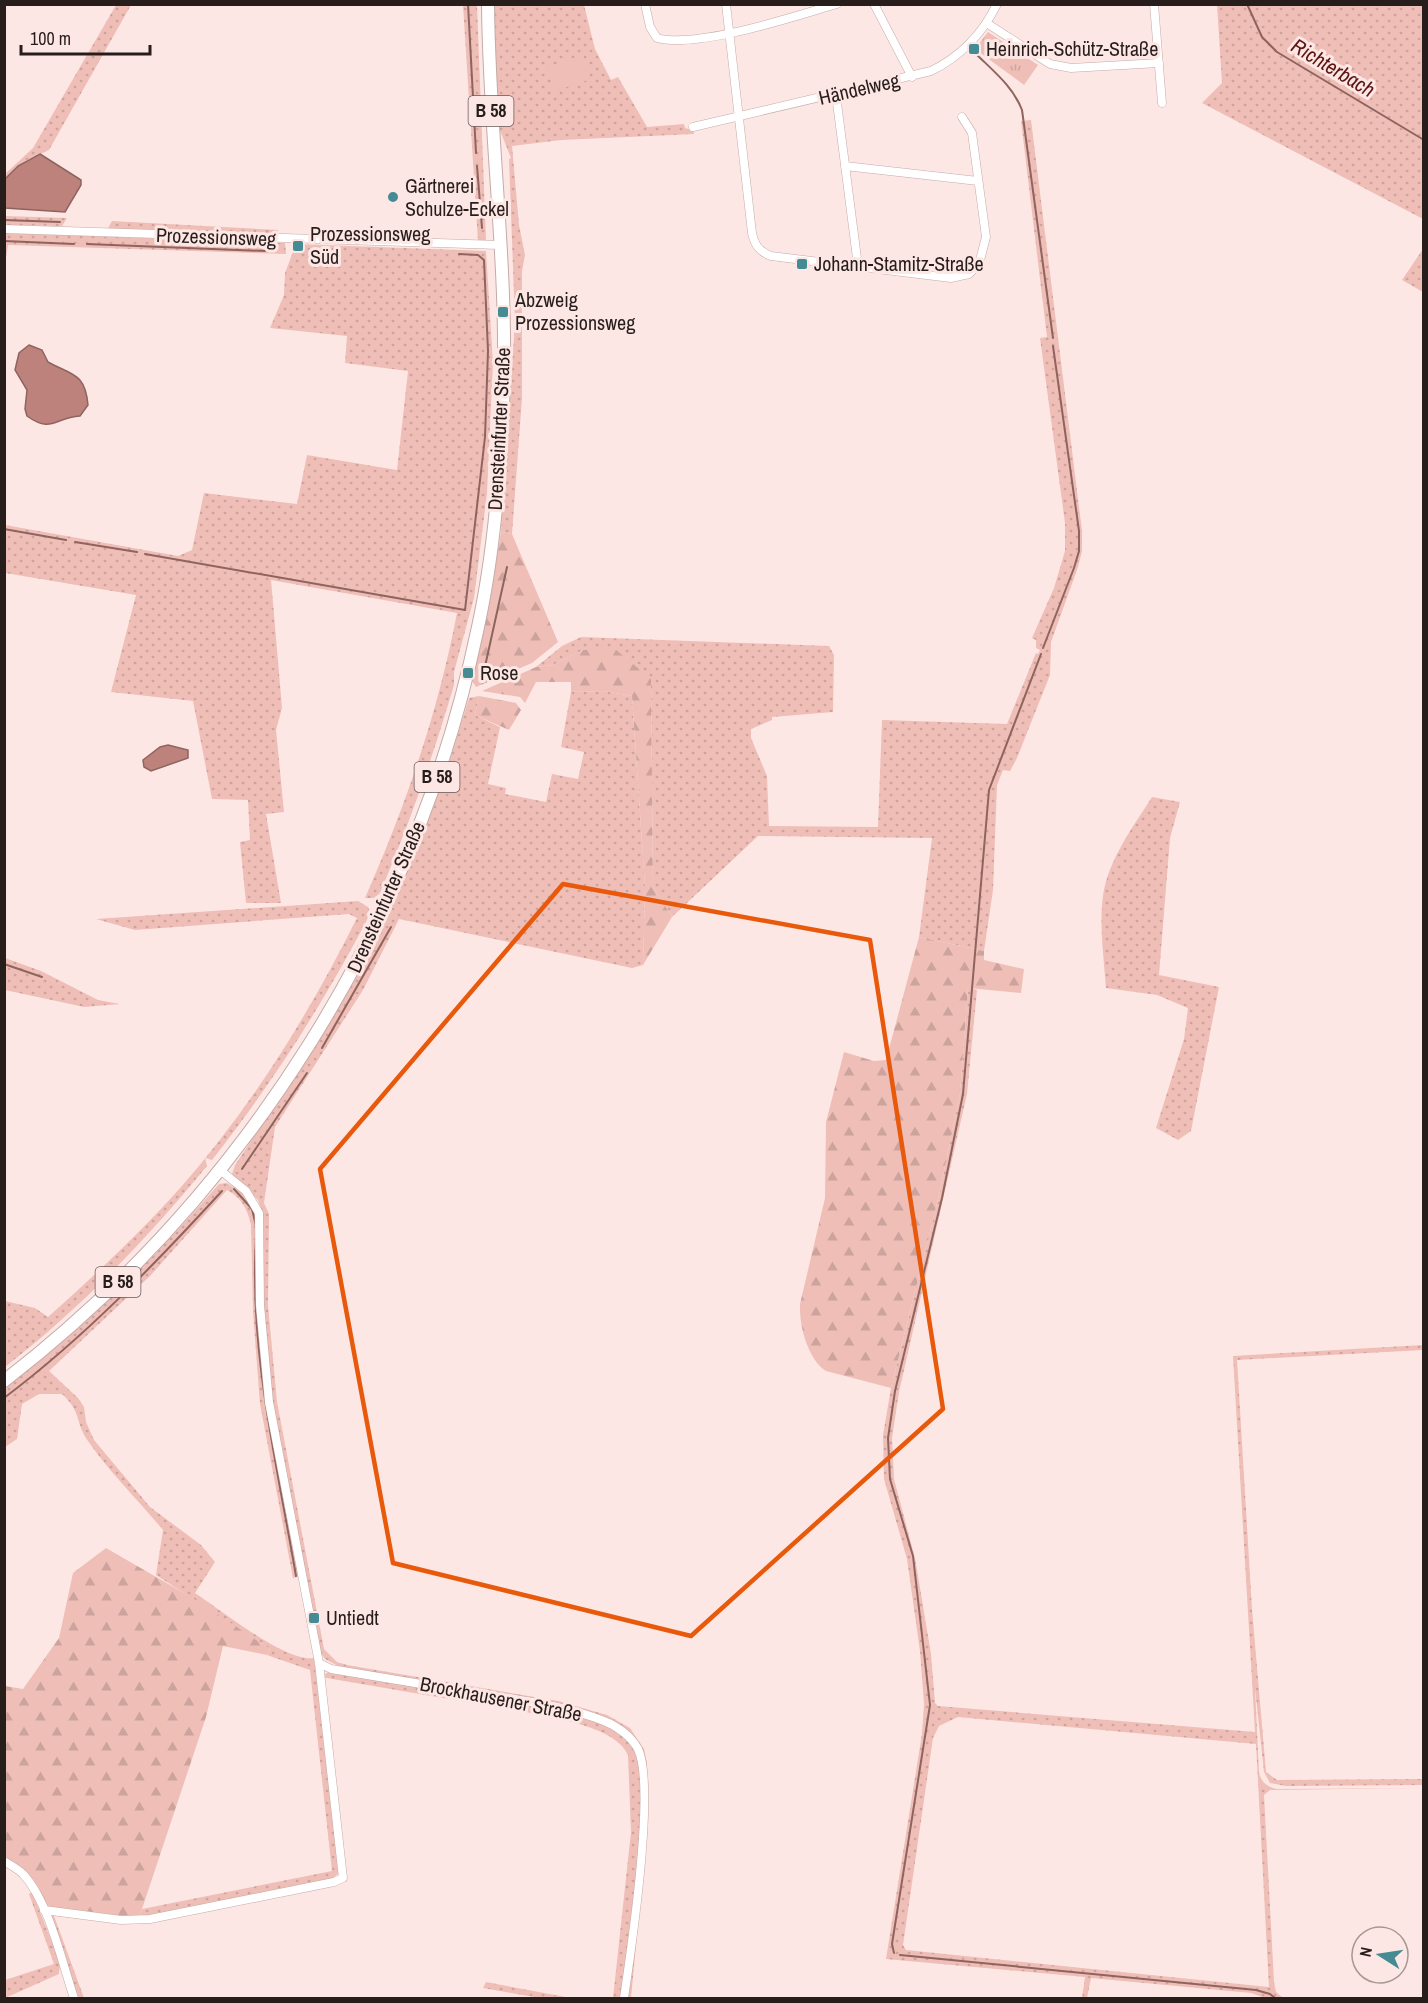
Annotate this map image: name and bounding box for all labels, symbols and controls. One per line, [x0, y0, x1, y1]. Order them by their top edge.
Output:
scale bar [21, 18, 150, 56]
text: 100 m [30, 26, 71, 51]
water label: Richterbach [1286, 31, 1381, 104]
place label: Heinrich-Schütz-Straße [986, 35, 1158, 62]
marker: Heinrich-Schütz-Straße [967, 42, 981, 56]
street label: Händelweg [816, 66, 902, 111]
road number: B 58 [468, 96, 514, 126]
place label: Gärtnerei Schulze-Eckel [405, 172, 509, 222]
marker: Gärtnerei Schulze-Eckel [386, 190, 400, 204]
place label: Prozessionsweg Süd [310, 220, 430, 270]
street label: Prozessionsweg [155, 221, 277, 252]
marker: Prozessionsweg Süd [291, 239, 305, 253]
place label: Johann-Stamitz-Straße [814, 250, 984, 277]
marker: Johann-Stamitz-Straße [795, 257, 809, 271]
place label: Abzweig Prozessionsweg [514, 286, 635, 336]
marker: Abzweig Prozessionsweg [496, 305, 510, 319]
street label: Drensteinfurter Straße [481, 347, 516, 511]
place label: Rose [480, 659, 518, 686]
marker: Rose [461, 666, 475, 680]
road number: B 58 [414, 762, 460, 792]
street label: Drensteinfurter Straße [340, 817, 431, 977]
road number: B 58 [96, 1267, 140, 1297]
place label: Untiedt [326, 1604, 379, 1631]
marker: Untiedt [307, 1611, 321, 1625]
street label: Brockhausener Straße [418, 1670, 584, 1727]
north arrow [1350, 1925, 1410, 1985]
text: N [1354, 1945, 1377, 1959]

